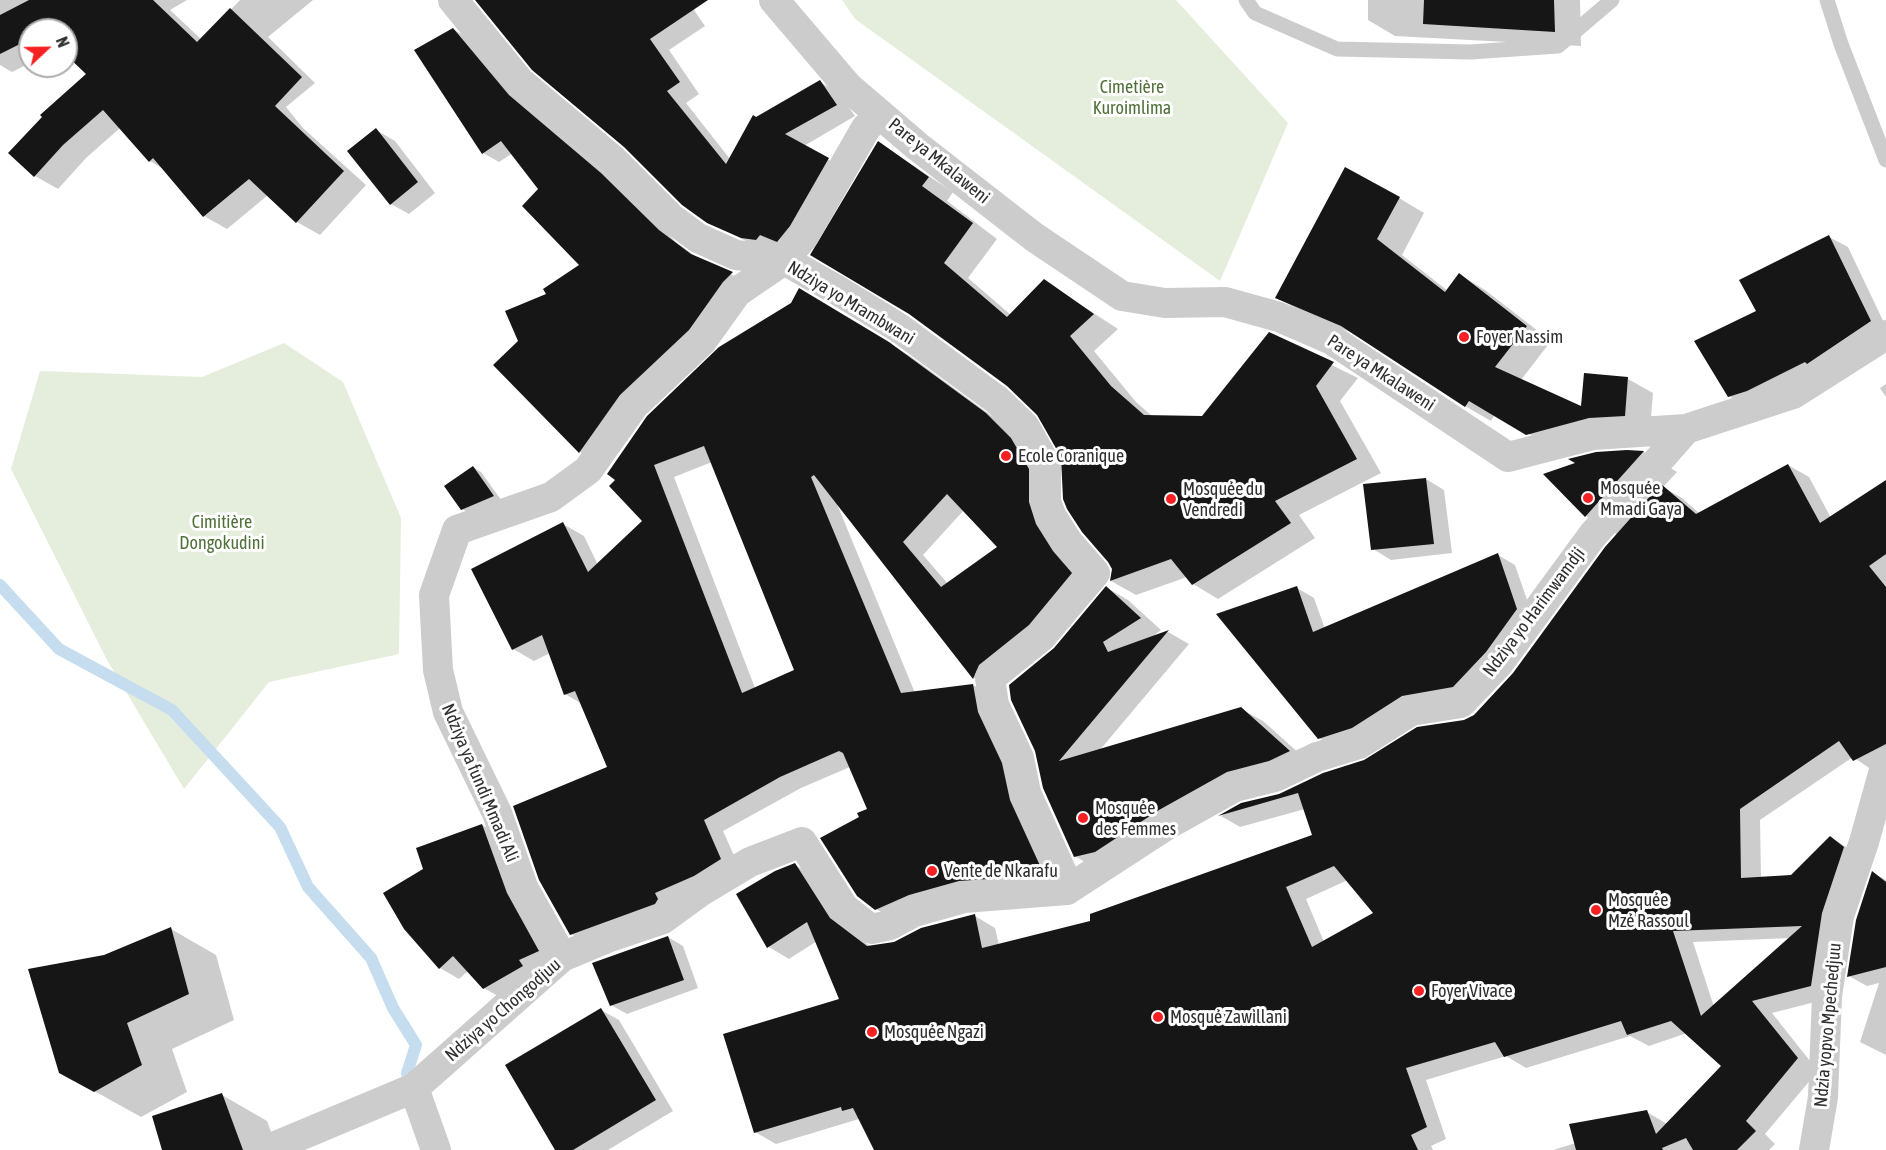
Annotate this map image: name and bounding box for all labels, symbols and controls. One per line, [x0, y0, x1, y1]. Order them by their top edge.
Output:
north arrow [18, 18, 78, 78]
text: N [53, 34, 73, 50]
park label: Cimetière Kuroimlima [1093, 76, 1171, 118]
street label: Pare ya Mkalaweni [884, 114, 994, 208]
street label: Ndziya yo Mrambwani [784, 257, 918, 349]
place label: Foyer Nassim [1476, 326, 1563, 348]
street label: Pare ya Mkalaweni [1323, 330, 1439, 416]
marker: Foyer Nassim [1457, 330, 1471, 344]
place label: Ecole Coranique [1018, 445, 1124, 467]
marker: Ecole Coranique [999, 449, 1013, 463]
place label: Mosquée Mmadi Gaya [1600, 477, 1682, 520]
place label: Mosquée du Vendredi [1183, 478, 1263, 520]
marker: Mosquée Mmadi Gaya [1581, 491, 1595, 505]
marker: Mosquée du Vendredi [1164, 492, 1178, 506]
park label: Cimitière Dongokudini [179, 511, 265, 554]
street label: Ndziya yo Harimwamdji [1478, 543, 1590, 681]
street label: Ndziya ya fundi Mmadi Ali [437, 701, 523, 865]
place label: Mosquée des Femmes [1095, 797, 1176, 840]
marker: Mosquée des Femmes [1076, 811, 1090, 825]
place label: Vente de Nkarafu [944, 860, 1058, 882]
marker: Vente de Nkarafu [925, 864, 939, 878]
place label: Mosquée Mzé Rassoul [1608, 889, 1689, 932]
marker: Mosquée Mzé Rassoul [1589, 903, 1603, 917]
street label: Ndzia yopvo Mpechedjuu [1810, 942, 1846, 1108]
street label: Ndziya yo Chongodjuu [441, 954, 565, 1066]
place label: Foyer Vivace [1431, 980, 1513, 1002]
marker: Foyer Vivace [1412, 984, 1426, 998]
place label: Mosqué Zawillani [1170, 1006, 1287, 1028]
marker: Mosqué Zawillani [1151, 1010, 1165, 1024]
place label: Mosquée Ngazi [884, 1021, 984, 1043]
marker: Mosquée Ngazi [865, 1025, 879, 1039]

